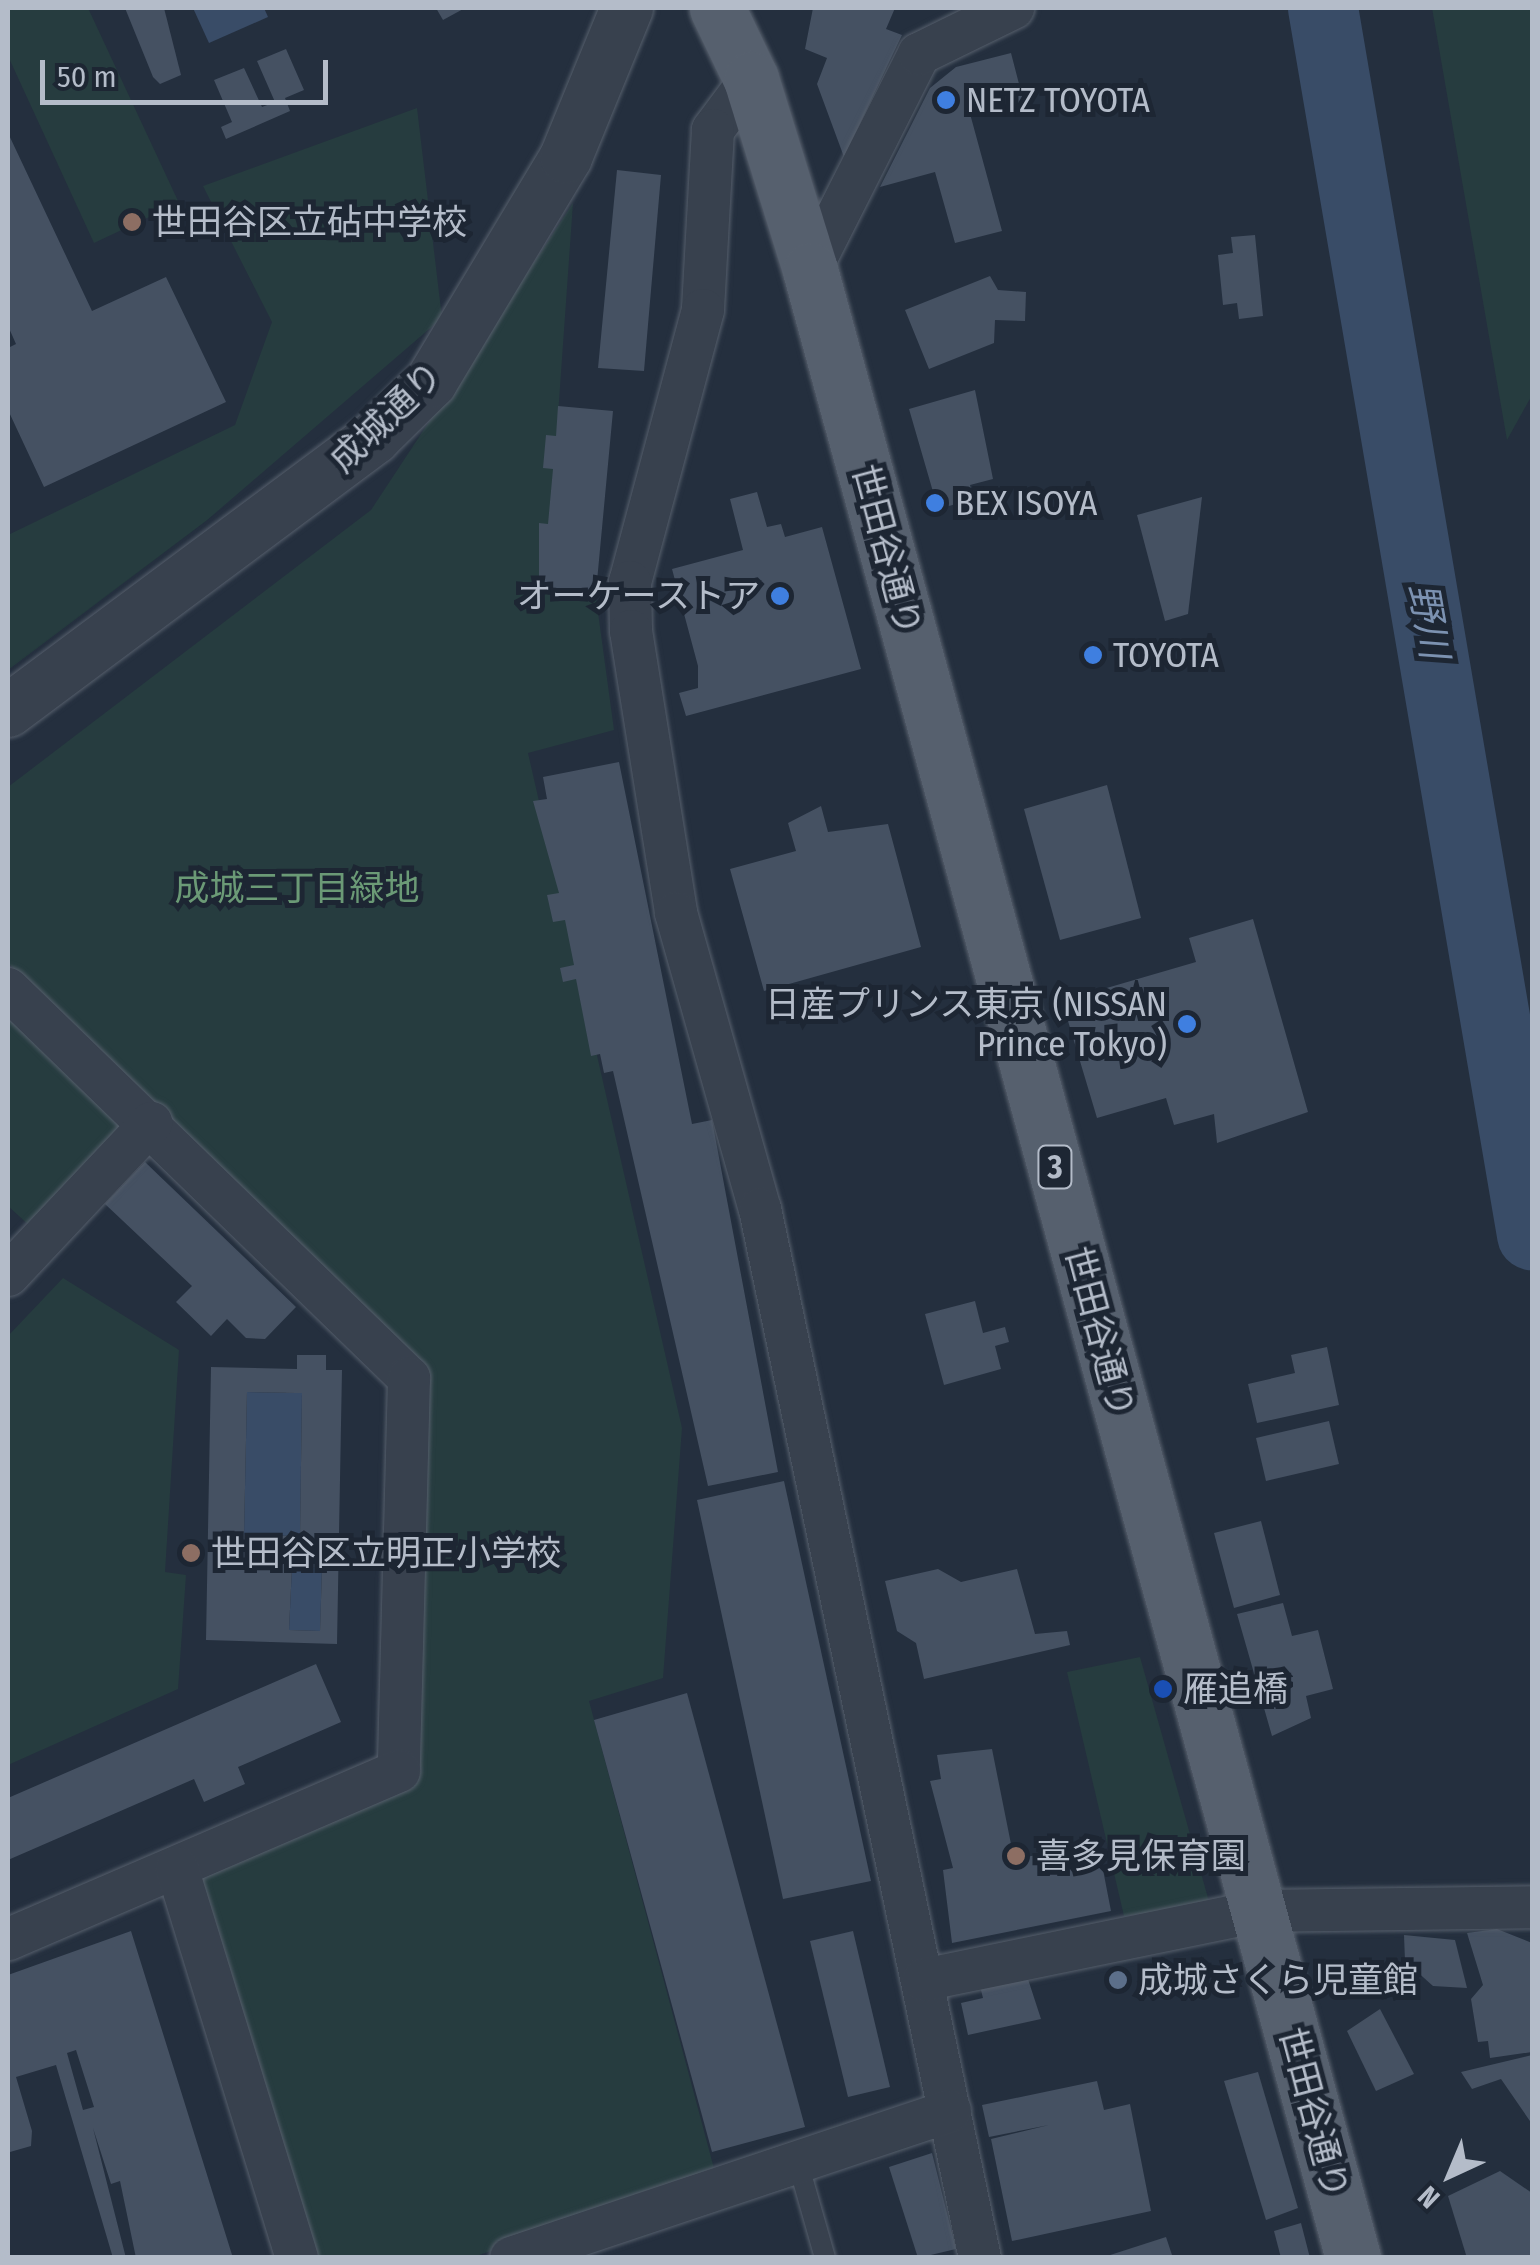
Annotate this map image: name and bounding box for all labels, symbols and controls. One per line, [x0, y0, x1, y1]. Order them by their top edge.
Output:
scale bar [45, 40, 332, 102]
text: 50 m [57, 59, 117, 95]
place label: NETZ TOYOTA [966, 79, 1150, 121]
marker: NETZ TOYOTA [935, 89, 957, 111]
place label: 世田谷区立砧中学校 [152, 201, 467, 243]
marker: 世田谷区立砧中学校 [121, 211, 143, 233]
street label: 成城通り [321, 353, 451, 481]
street label: 世田谷通り [844, 460, 930, 640]
place label: BEX ISOYA [955, 482, 1097, 524]
marker: BEX ISOYA [924, 492, 946, 514]
place label: オーケーストア [515, 575, 760, 617]
water label: 野川 [1399, 580, 1457, 662]
marker: オーケーストア [769, 585, 791, 607]
place label: TOYOTA [1113, 634, 1219, 676]
marker: TOYOTA [1082, 644, 1104, 666]
park label: 成城三丁目緑地 [175, 867, 419, 909]
place label: 日産プリンス東京 (NISSAN Prince Tokyo) [764, 983, 1167, 1065]
marker: 日産プリンス東京 (NISSAN Prince Tokyo) [1176, 1013, 1198, 1035]
road number: 3 [1035, 1140, 1075, 1194]
street label: 世田谷通り [1057, 1242, 1143, 1422]
place label: 世田谷区立明正小学校 [211, 1532, 561, 1574]
marker: 世田谷区立明正小学校 [180, 1542, 202, 1564]
place label: 雁追橋 [1183, 1668, 1288, 1710]
marker: 雁追橋 [1152, 1678, 1174, 1700]
place label: 喜多見保育園 [1036, 1835, 1246, 1877]
marker: 喜多見保育園 [1005, 1845, 1027, 1867]
place label: 成城さくら児童館 [1138, 1959, 1418, 2001]
marker: 成城さくら児童館 [1107, 1969, 1129, 1991]
street label: 世田谷通り [1271, 2023, 1357, 2203]
north arrow [1400, 2125, 1500, 2225]
text: N [1411, 2179, 1446, 2215]

